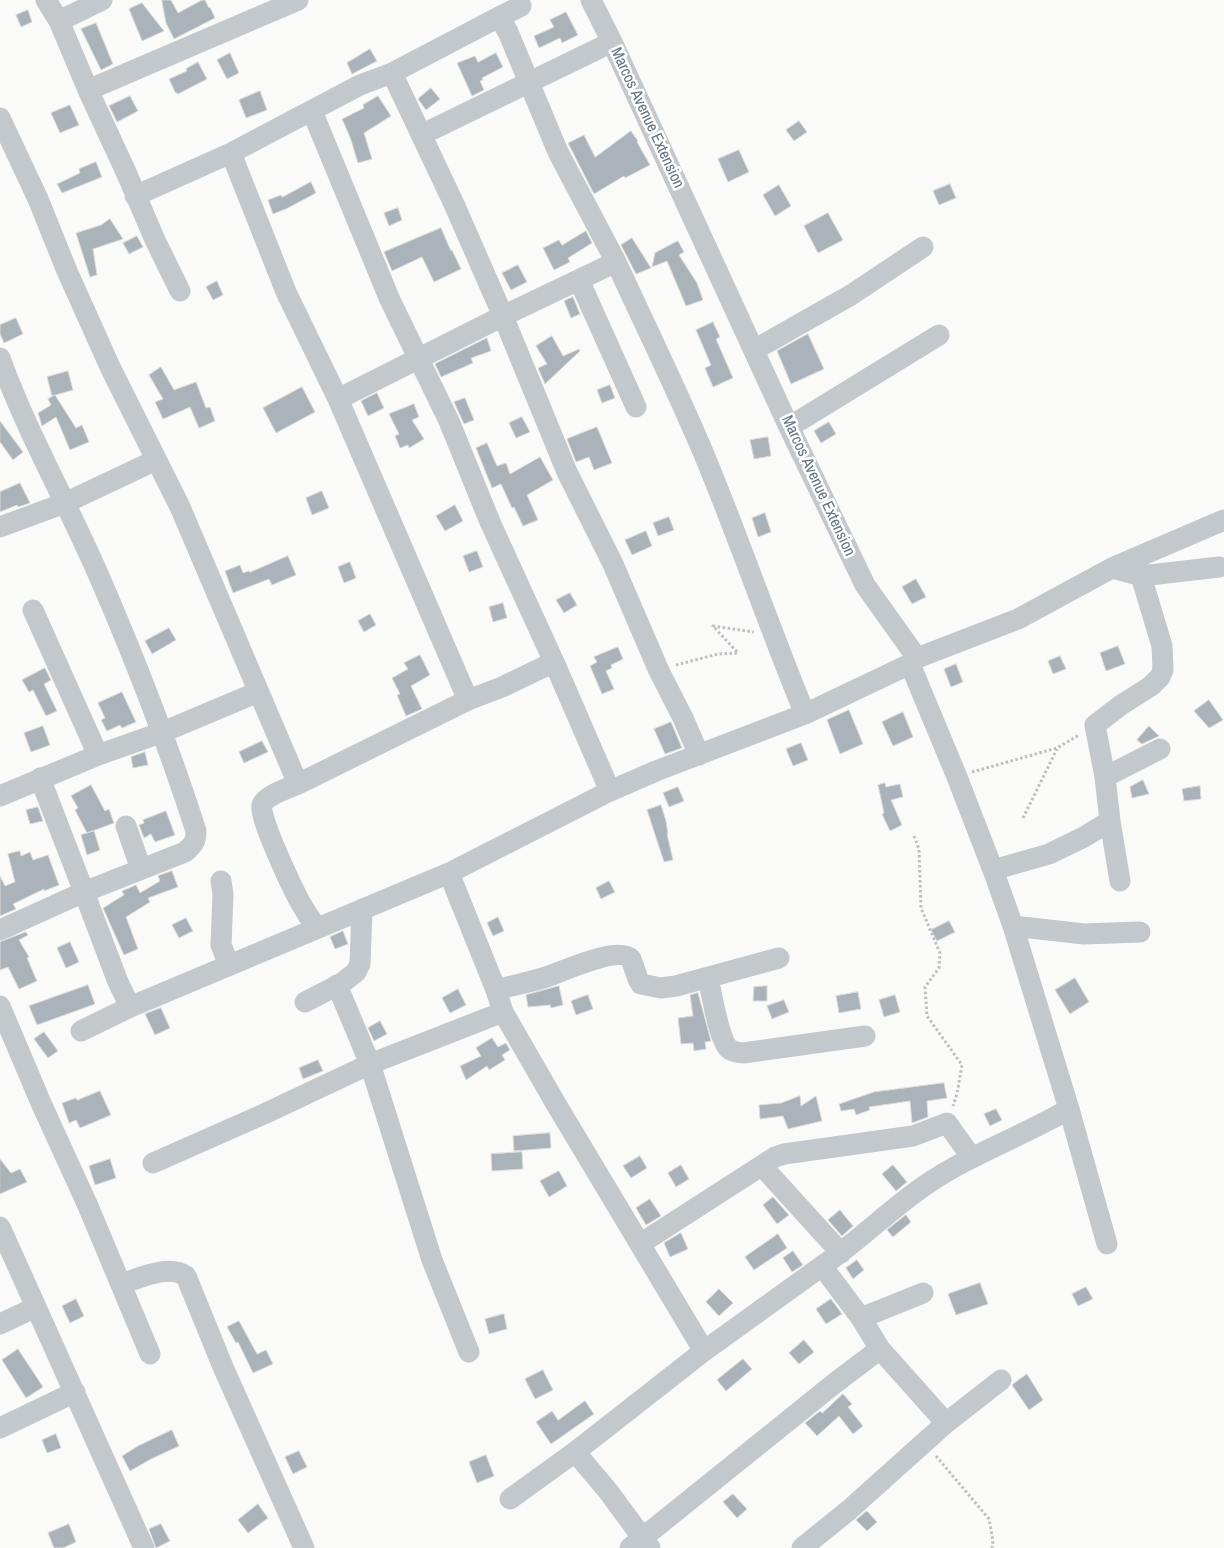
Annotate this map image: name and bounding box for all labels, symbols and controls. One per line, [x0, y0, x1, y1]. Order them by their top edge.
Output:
street label: Marcos Avenue Extension [606, 45, 688, 191]
street label: Marcos Avenue Extension [777, 413, 859, 559]

